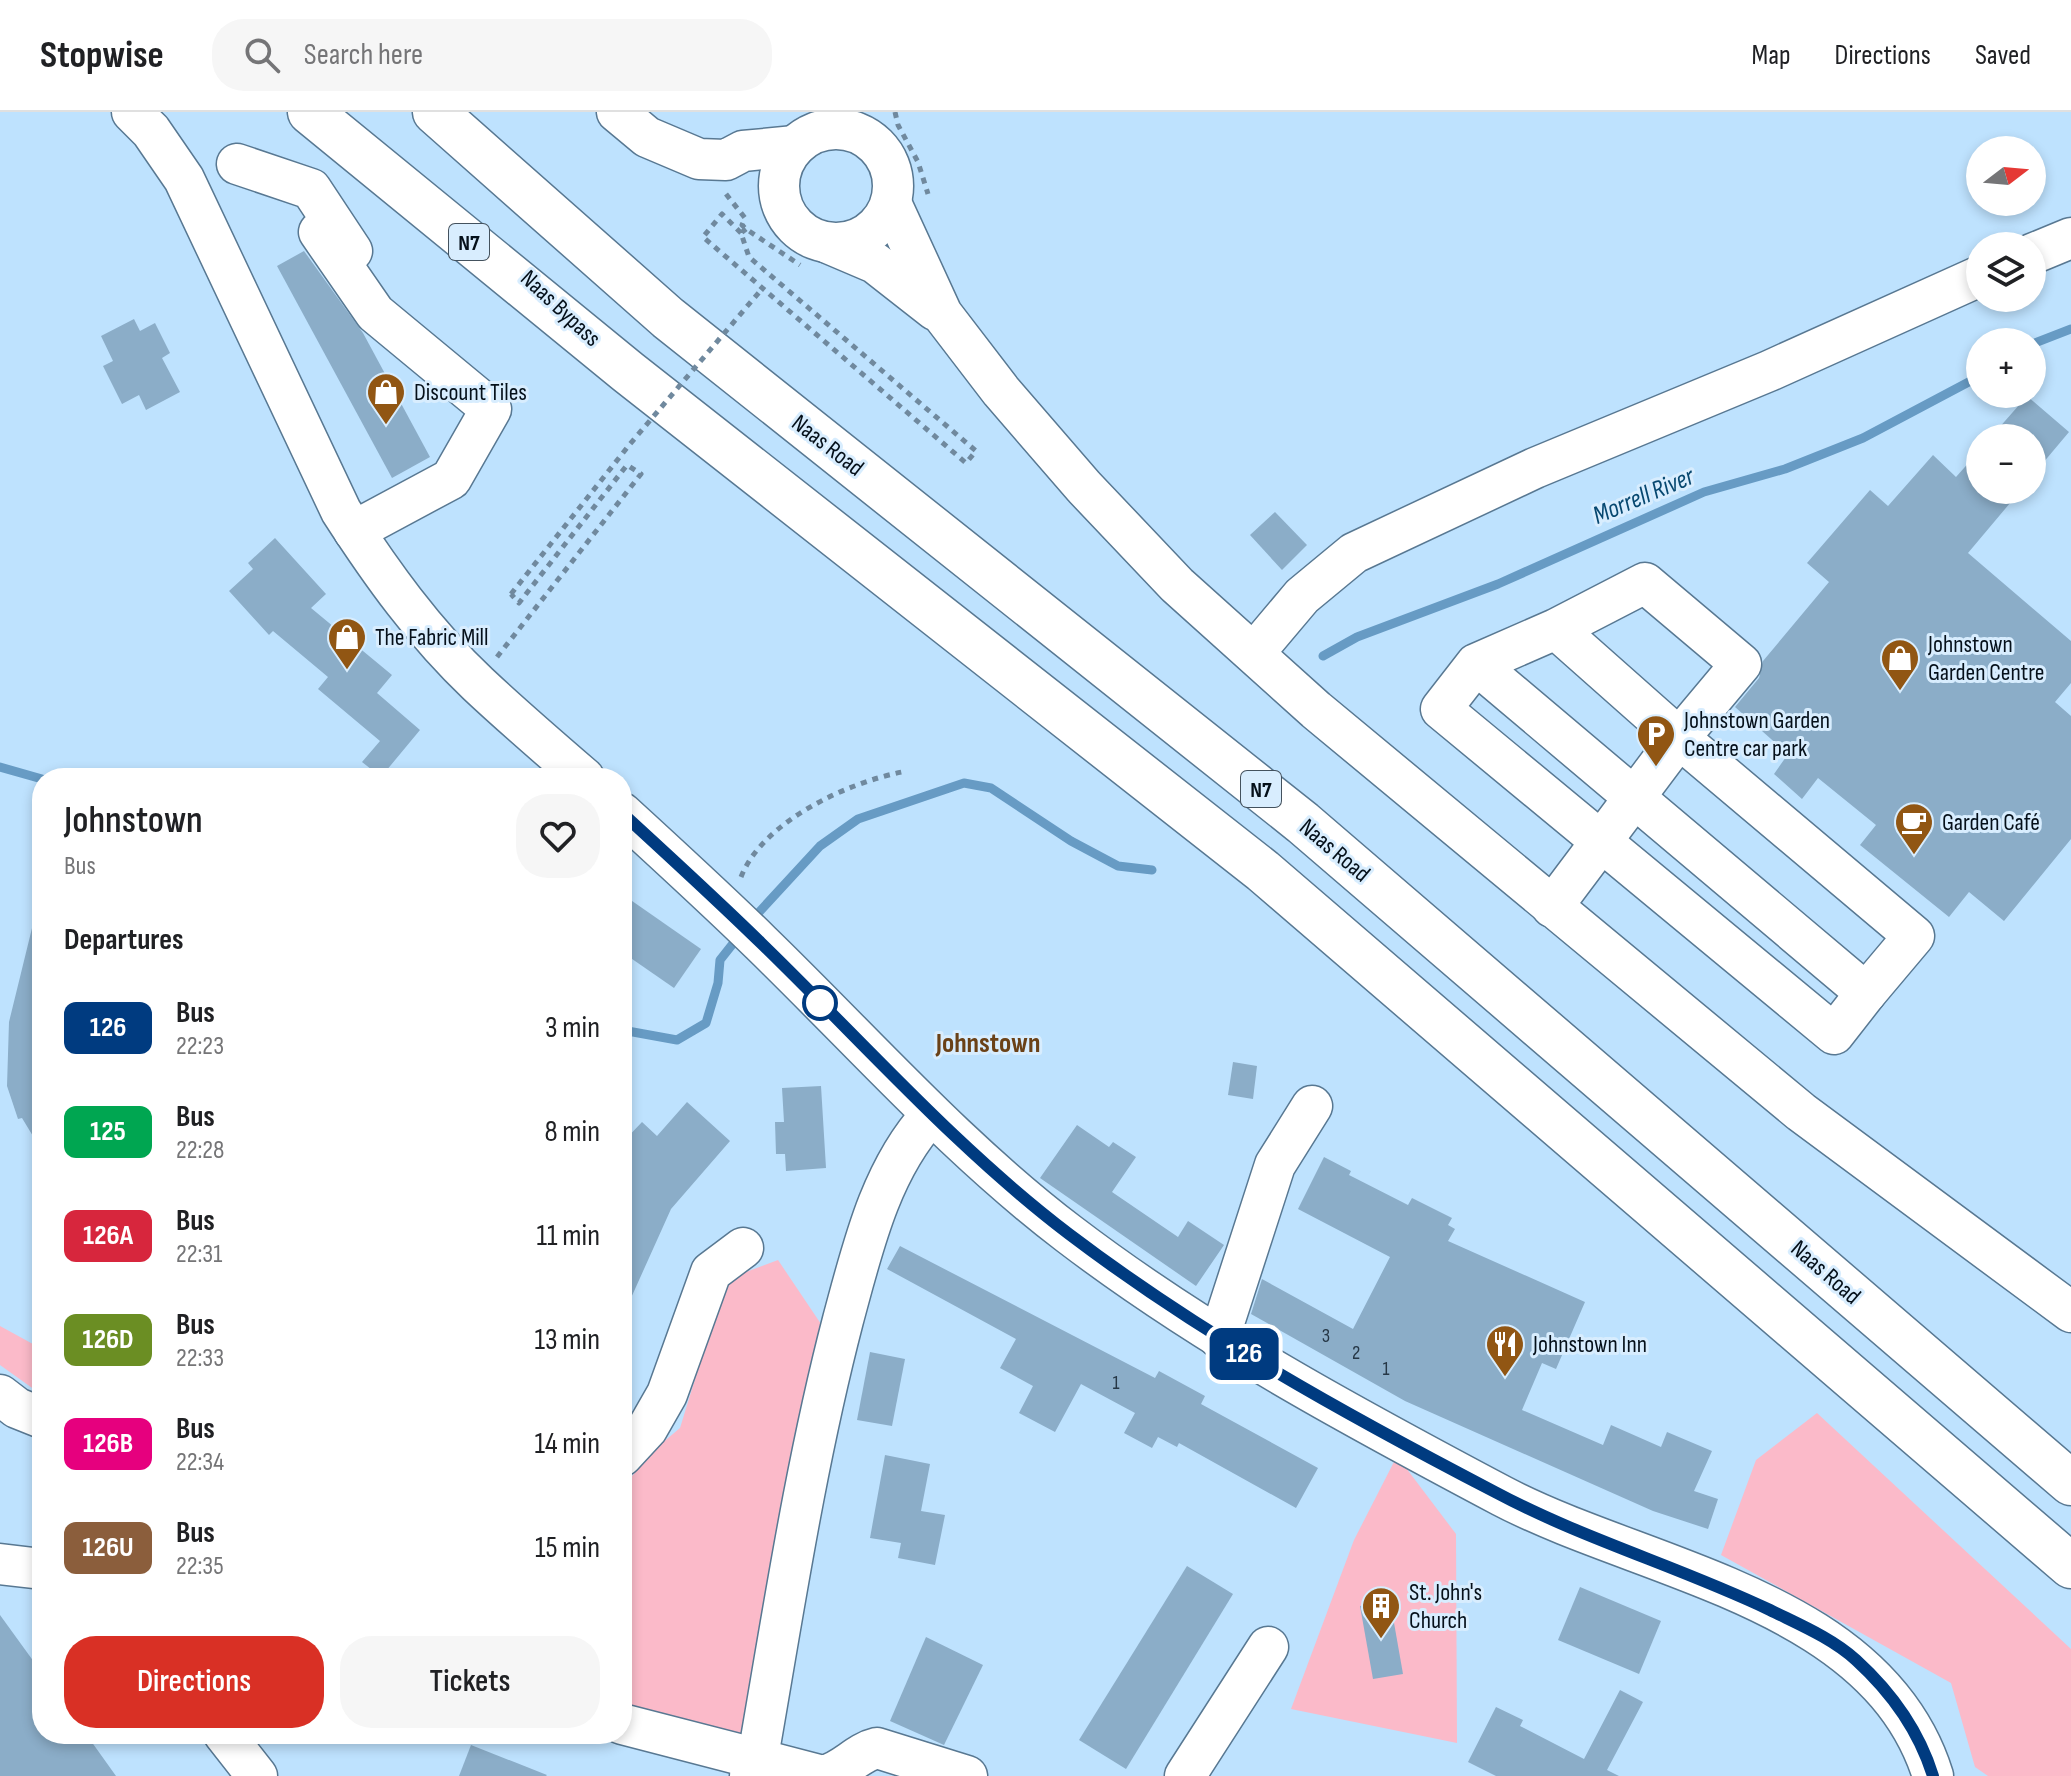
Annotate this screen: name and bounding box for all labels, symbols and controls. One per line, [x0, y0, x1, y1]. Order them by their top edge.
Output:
search box [212, 19, 772, 91]
text: Stopwise [40, 33, 164, 78]
icon: search [240, 33, 284, 77]
text: Search here [304, 37, 423, 73]
text: Map [1752, 39, 1791, 72]
text: Directions [1835, 39, 1931, 72]
text: Saved [1975, 39, 2031, 72]
north arrow [1966, 136, 2046, 216]
map controls [1966, 136, 2046, 504]
road number: N7 [449, 224, 489, 260]
button: layers [1966, 232, 2046, 312]
street label: Naas Bypass [515, 264, 607, 353]
button: + [1966, 328, 2046, 408]
shop icon: Discount Tiles [365, 371, 407, 426]
place label: Discount Tiles [414, 378, 527, 407]
street label: Naas Road [786, 408, 869, 482]
button: − [1966, 424, 2046, 504]
water label: Morrell River [1588, 461, 1701, 532]
shop icon: The Fabric Mill [326, 616, 368, 671]
place label: The Fabric Mill [375, 623, 489, 652]
place label: Johnstown Garden Centre [1927, 630, 2044, 687]
shop icon: Johnstown Garden Centre [1879, 637, 1921, 692]
place label: Johnstown Garden Centre car park [1683, 706, 1830, 763]
parking icon: Johnstown Garden Centre car park [1635, 713, 1677, 768]
road number: N7 [1241, 771, 1281, 807]
button: heart [516, 794, 600, 878]
text: Johnstown [64, 798, 203, 843]
cafe icon: Garden Café [1893, 801, 1935, 856]
place label: Garden Café [1942, 808, 2040, 837]
street label: Naas Road [1294, 813, 1376, 888]
text: Bus [64, 851, 96, 882]
text: Departures [64, 922, 184, 958]
unlabelled marker [803, 986, 837, 1020]
text: Bus [176, 995, 215, 1031]
text: 3 min [545, 1010, 600, 1046]
text: 126 [90, 1011, 126, 1044]
district label: Johnstown [935, 1027, 1040, 1060]
text: 22:23 [176, 1031, 224, 1062]
text: Bus [176, 1099, 215, 1135]
text: 8 min [544, 1114, 600, 1150]
text: 125 [90, 1115, 126, 1148]
text: 22:28 [176, 1135, 224, 1166]
text: Bus [176, 1203, 215, 1239]
text: 11 min [537, 1218, 600, 1254]
text: 126A [83, 1219, 133, 1252]
street label: Naas Road [1785, 1234, 1867, 1311]
text: 22:31 [176, 1239, 222, 1270]
text: Bus [176, 1307, 215, 1343]
text: 13 min [534, 1322, 600, 1358]
text: 126D [82, 1323, 134, 1356]
restaurant icon: Johnstown Inn [1484, 1323, 1526, 1378]
house number: 3 [1322, 1324, 1330, 1348]
line badge: 126 [1198, 1328, 1290, 1380]
place label: Johnstown Inn [1532, 1330, 1647, 1359]
text: 126 [1226, 1337, 1262, 1370]
house number: 2 [1352, 1341, 1360, 1365]
text: 22:33 [176, 1343, 224, 1374]
house number: 1 [1383, 1357, 1390, 1381]
house number: 1 [1113, 1371, 1120, 1395]
text: Bus [176, 1411, 215, 1447]
text: 14 min [535, 1426, 600, 1462]
text: 126B [83, 1427, 133, 1460]
text: 22:34 [176, 1447, 224, 1478]
text: Bus [176, 1515, 215, 1551]
text: 15 min [535, 1530, 600, 1566]
text: 126U [82, 1531, 134, 1564]
text: 22:35 [176, 1551, 224, 1582]
place label: St. John's Church [1409, 1578, 1482, 1635]
building icon: St. John's Church [1360, 1585, 1402, 1640]
button: Directions [64, 1636, 324, 1728]
button: Tickets [340, 1636, 600, 1728]

